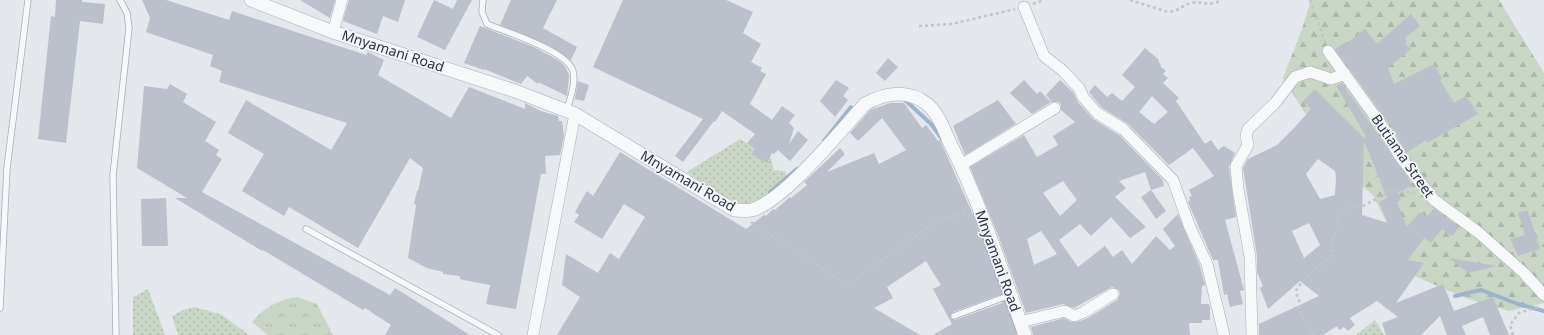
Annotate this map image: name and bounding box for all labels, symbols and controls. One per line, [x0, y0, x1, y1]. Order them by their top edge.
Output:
street label: Mnyamani Road [339, 25, 447, 76]
street label: Butiama Street [1368, 110, 1439, 201]
street label: Mnyamani Road [637, 146, 739, 216]
street label: Mnyamani Road [971, 207, 1026, 314]

